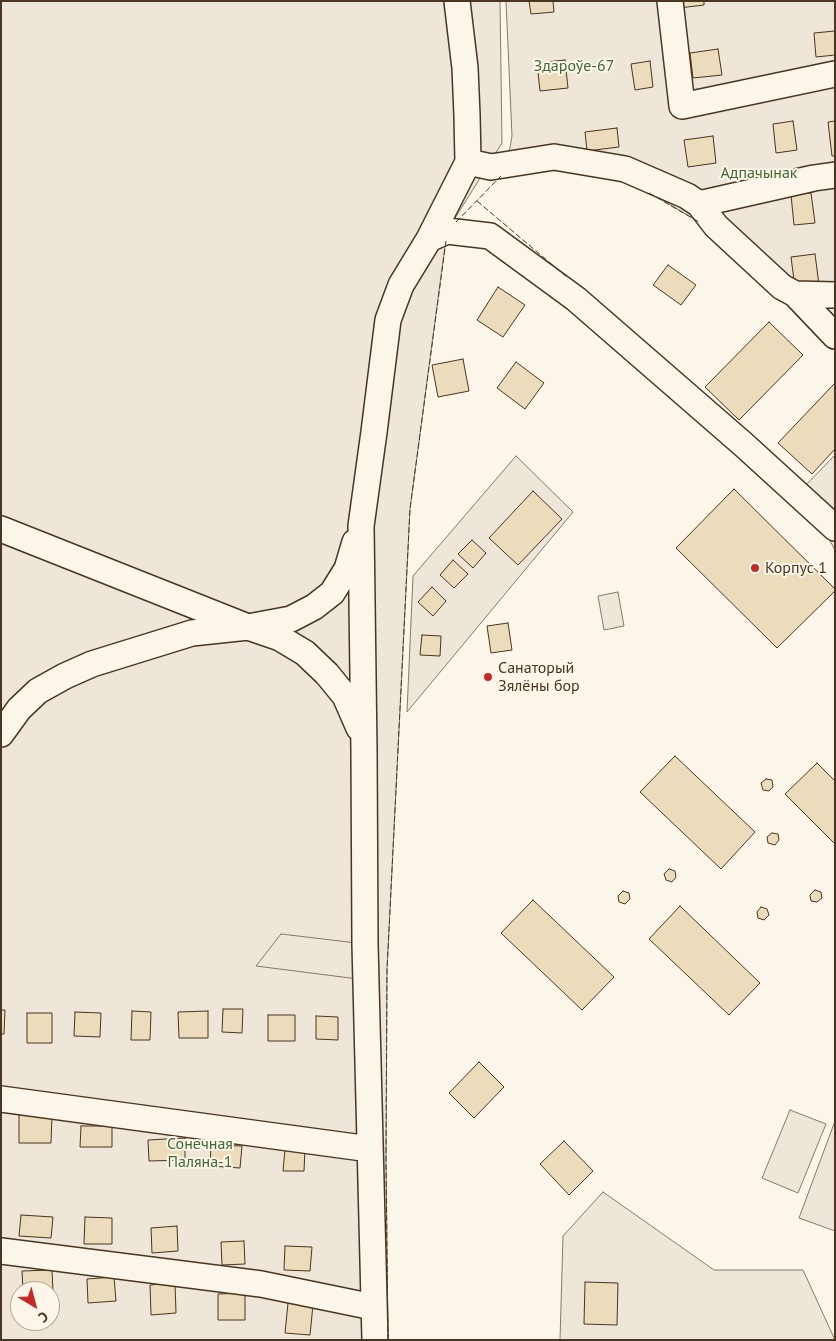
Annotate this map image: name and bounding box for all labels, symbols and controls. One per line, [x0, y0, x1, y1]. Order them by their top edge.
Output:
park label: Здароўе-67 [534, 56, 614, 76]
park label: Адпачынак [720, 163, 798, 183]
place label: Корпус 1 [765, 558, 827, 578]
marker: Корпус 1 [749, 562, 761, 574]
place label: Санаторый Зялёны бор [498, 658, 580, 696]
marker: Санаторый Зялёны бор [482, 671, 494, 683]
park label: Сонечная Паляна-1 [167, 1134, 233, 1172]
north arrow [10, 1281, 60, 1331]
text: С [35, 1308, 52, 1327]

